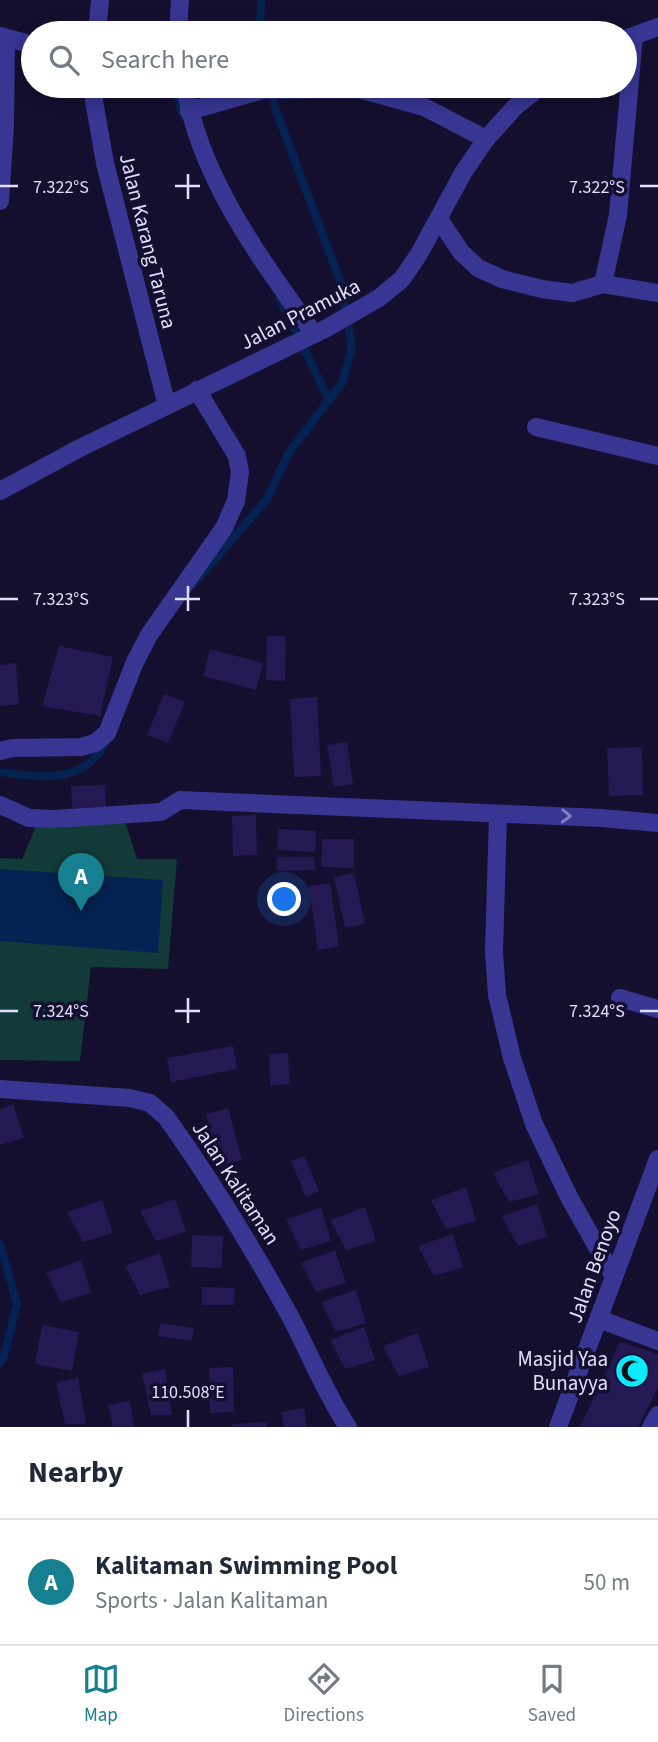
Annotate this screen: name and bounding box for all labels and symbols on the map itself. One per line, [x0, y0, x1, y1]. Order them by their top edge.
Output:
street label: Jalan Karang Taruna [112, 150, 184, 332]
text: 7.322°S [33, 175, 89, 200]
text: 7.322°S [569, 175, 625, 200]
street label: Jalan Pramuka [235, 271, 365, 357]
text: 7.323°S [33, 587, 89, 612]
text: 7.323°S [569, 587, 625, 612]
one-way arrow [561, 809, 572, 824]
pin: A [58, 853, 104, 911]
your location [267, 882, 301, 916]
text: 7.324°S [33, 999, 89, 1024]
text: 7.324°S [569, 999, 625, 1024]
street label: Jalan Kalitaman [185, 1115, 287, 1251]
street label: Jalan Benoyo [560, 1205, 628, 1327]
place label: Masjid Yaa Bunayya [517, 1344, 608, 1398]
mosque icon: Masjid Yaa Bunayya [613, 1352, 651, 1390]
text: 110.508°E [151, 1380, 225, 1405]

